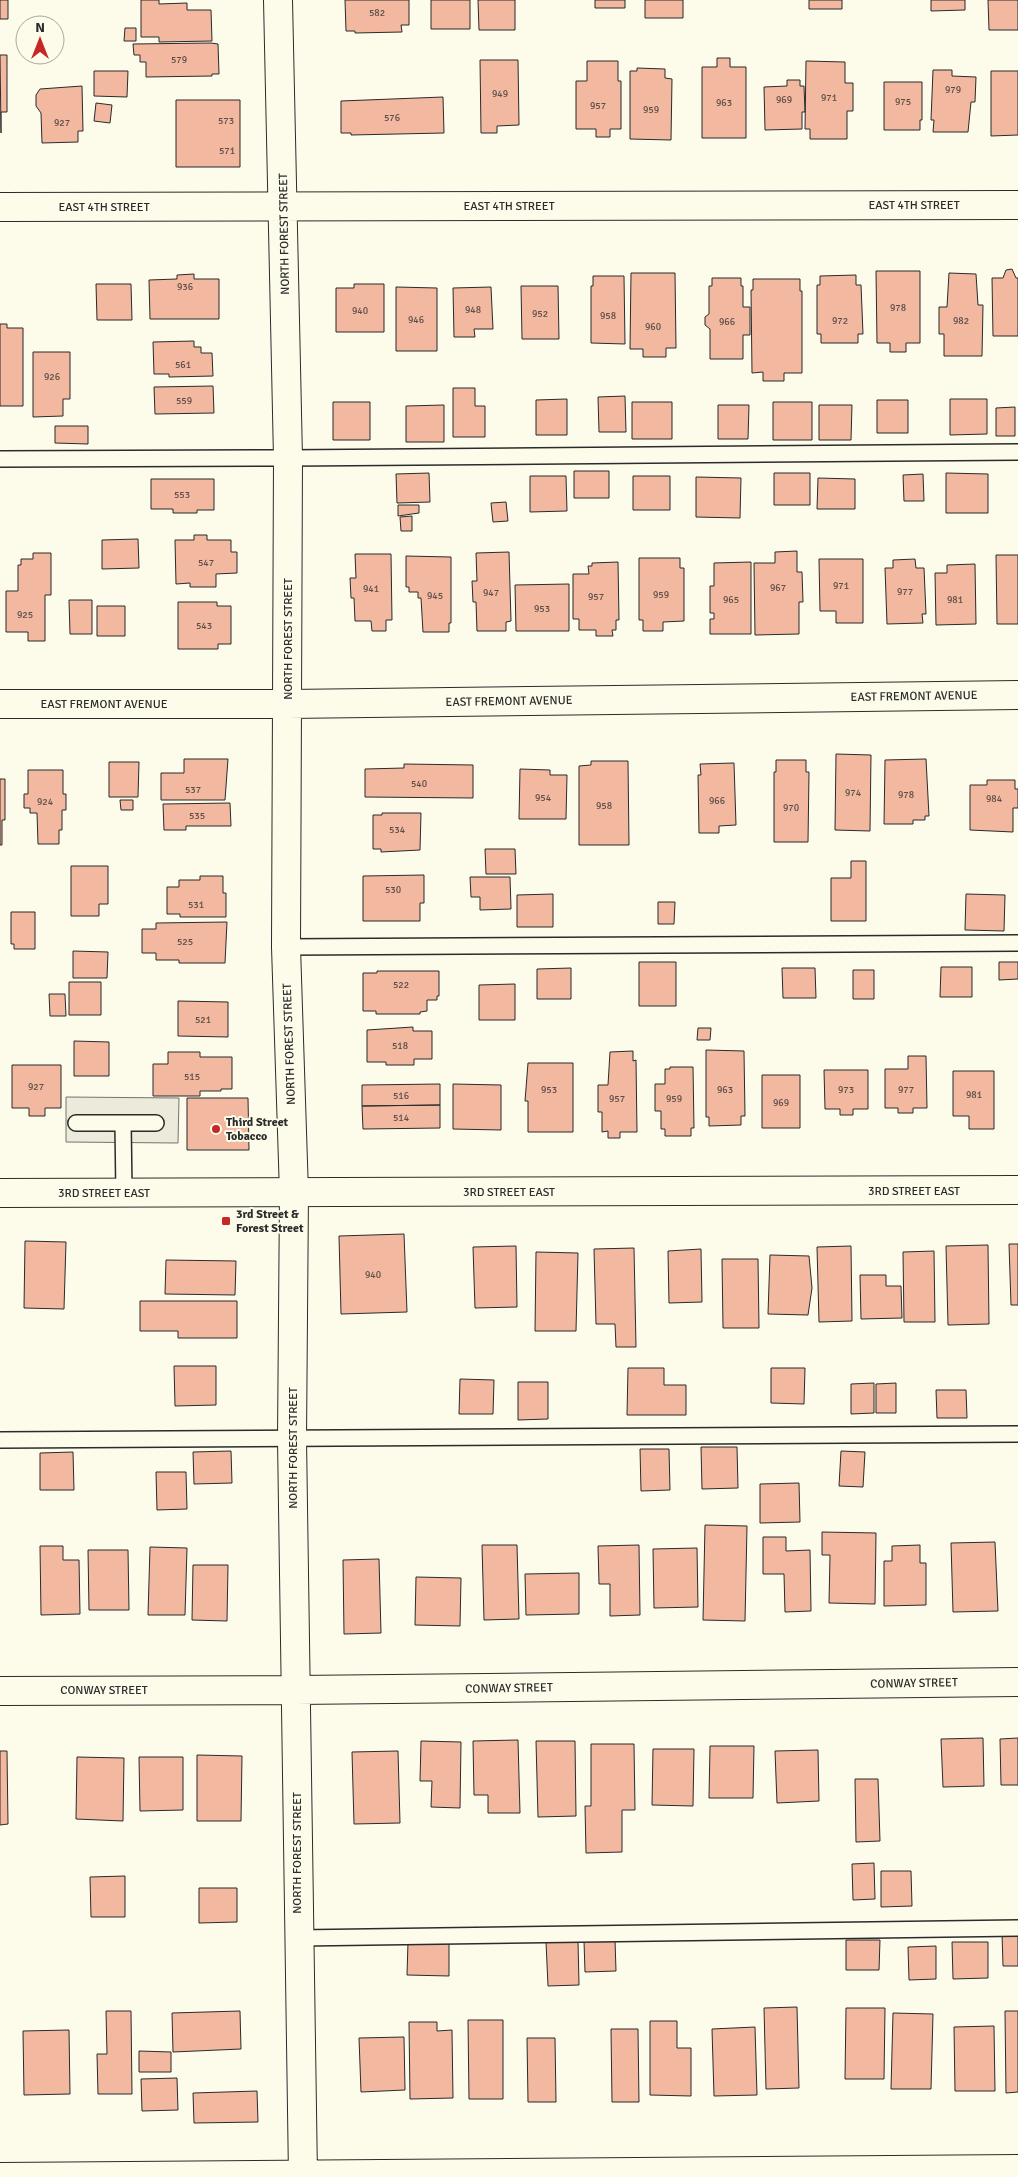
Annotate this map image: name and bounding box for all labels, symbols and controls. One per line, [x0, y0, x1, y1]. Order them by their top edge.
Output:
house number: 582 [369, 7, 385, 19]
north arrow [15, 15, 65, 65]
text: N [35, 19, 45, 36]
house number: 579 [171, 54, 187, 66]
house number: 979 [945, 84, 961, 96]
house number: 949 [492, 88, 508, 100]
house number: 971 [821, 92, 837, 104]
house number: 969 [776, 94, 792, 106]
house number: 975 [895, 96, 911, 108]
house number: 963 [716, 97, 732, 109]
house number: 957 [590, 100, 606, 112]
house number: 959 [643, 104, 659, 116]
house number: 576 [384, 112, 400, 124]
house number: 573 [218, 115, 234, 127]
house number: 927 [54, 117, 70, 129]
house number: 571 [219, 145, 235, 157]
street label: NORTH FOREST STREET [276, 173, 293, 295]
street label: EAST 4TH STREET [868, 198, 960, 213]
street label: EAST 4TH STREET [463, 199, 555, 214]
street label: EAST 4TH STREET [58, 200, 150, 215]
house number: 936 [177, 281, 193, 293]
house number: 978 [890, 302, 906, 314]
house number: 948 [465, 304, 481, 316]
house number: 940 [352, 305, 368, 317]
house number: 952 [532, 308, 548, 320]
house number: 958 [600, 310, 616, 322]
house number: 946 [408, 314, 424, 326]
house number: 972 [832, 315, 848, 327]
house number: 982 [953, 315, 969, 327]
house number: 966 [719, 316, 735, 328]
house number: 960 [645, 321, 661, 333]
house number: 561 [175, 359, 191, 371]
house number: 926 [44, 371, 60, 383]
house number: 559 [176, 395, 192, 407]
house number: 553 [174, 489, 190, 501]
house number: 547 [198, 557, 214, 569]
street label: NORTH FOREST STREET [281, 578, 296, 700]
house number: 971 [833, 580, 849, 592]
house number: 967 [770, 582, 786, 594]
house number: 941 [363, 583, 379, 595]
house number: 977 [897, 586, 913, 598]
house number: 947 [483, 587, 499, 599]
house number: 959 [653, 589, 669, 601]
house number: 945 [427, 590, 443, 602]
house number: 957 [588, 591, 604, 603]
house number: 965 [723, 594, 739, 606]
house number: 981 [947, 594, 963, 606]
house number: 953 [534, 603, 550, 615]
house number: 925 [17, 609, 33, 621]
house number: 543 [196, 620, 212, 632]
street label: EAST FREMONT AVENUE [850, 688, 978, 705]
street label: EAST FREMONT AVENUE [445, 693, 573, 710]
street label: EAST FREMONT AVENUE [41, 697, 168, 712]
house number: 540 [411, 778, 427, 790]
house number: 537 [185, 784, 201, 796]
house number: 974 [845, 787, 862, 799]
house number: 978 [898, 789, 914, 801]
house number: 954 [535, 792, 552, 804]
house number: 984 [986, 793, 1003, 805]
house number: 966 [709, 795, 725, 807]
house number: 924 [37, 796, 54, 808]
house number: 958 [596, 800, 612, 812]
house number: 970 [783, 802, 799, 814]
house number: 535 [189, 810, 205, 822]
house number: 534 [389, 824, 406, 836]
house number: 530 [385, 884, 401, 896]
house number: 531 [188, 899, 204, 911]
house number: 525 [177, 936, 193, 948]
house number: 522 [393, 979, 409, 991]
street label: NORTH FOREST STREET [280, 983, 299, 1105]
house number: 521 [195, 1014, 211, 1026]
house number: 518 [392, 1040, 408, 1052]
house number: 515 [184, 1071, 200, 1083]
house number: 927 [28, 1081, 44, 1093]
house number: 953 [541, 1084, 557, 1096]
house number: 963 [717, 1084, 733, 1096]
house number: 973 [838, 1084, 854, 1096]
house number: 977 [898, 1084, 914, 1096]
house number: 981 [966, 1089, 982, 1101]
house number: 516 [393, 1090, 409, 1102]
house number: 957 [609, 1093, 625, 1105]
house number: 959 [666, 1093, 682, 1105]
house number: 969 [773, 1097, 789, 1109]
house number: 514 [393, 1112, 410, 1124]
place label: Third Street Tobacco [226, 1115, 289, 1144]
marker: Third Street Tobacco [210, 1123, 222, 1135]
street label: 3RD STREET EAST [868, 1184, 960, 1199]
street label: 3RD STREET EAST [463, 1185, 555, 1200]
street label: 3RD STREET EAST [58, 1186, 150, 1201]
place label: 3rd Street & Forest Street [236, 1207, 304, 1236]
marker: 3rd Street & Forest Street [220, 1215, 232, 1227]
house number: 940 [365, 1269, 381, 1281]
street label: NORTH FOREST STREET [286, 1387, 301, 1509]
street label: CONWAY STREET [870, 1675, 958, 1692]
street label: CONWAY STREET [465, 1680, 553, 1697]
street label: CONWAY STREET [60, 1683, 148, 1698]
street label: NORTH FOREST STREET [290, 1792, 305, 1914]

